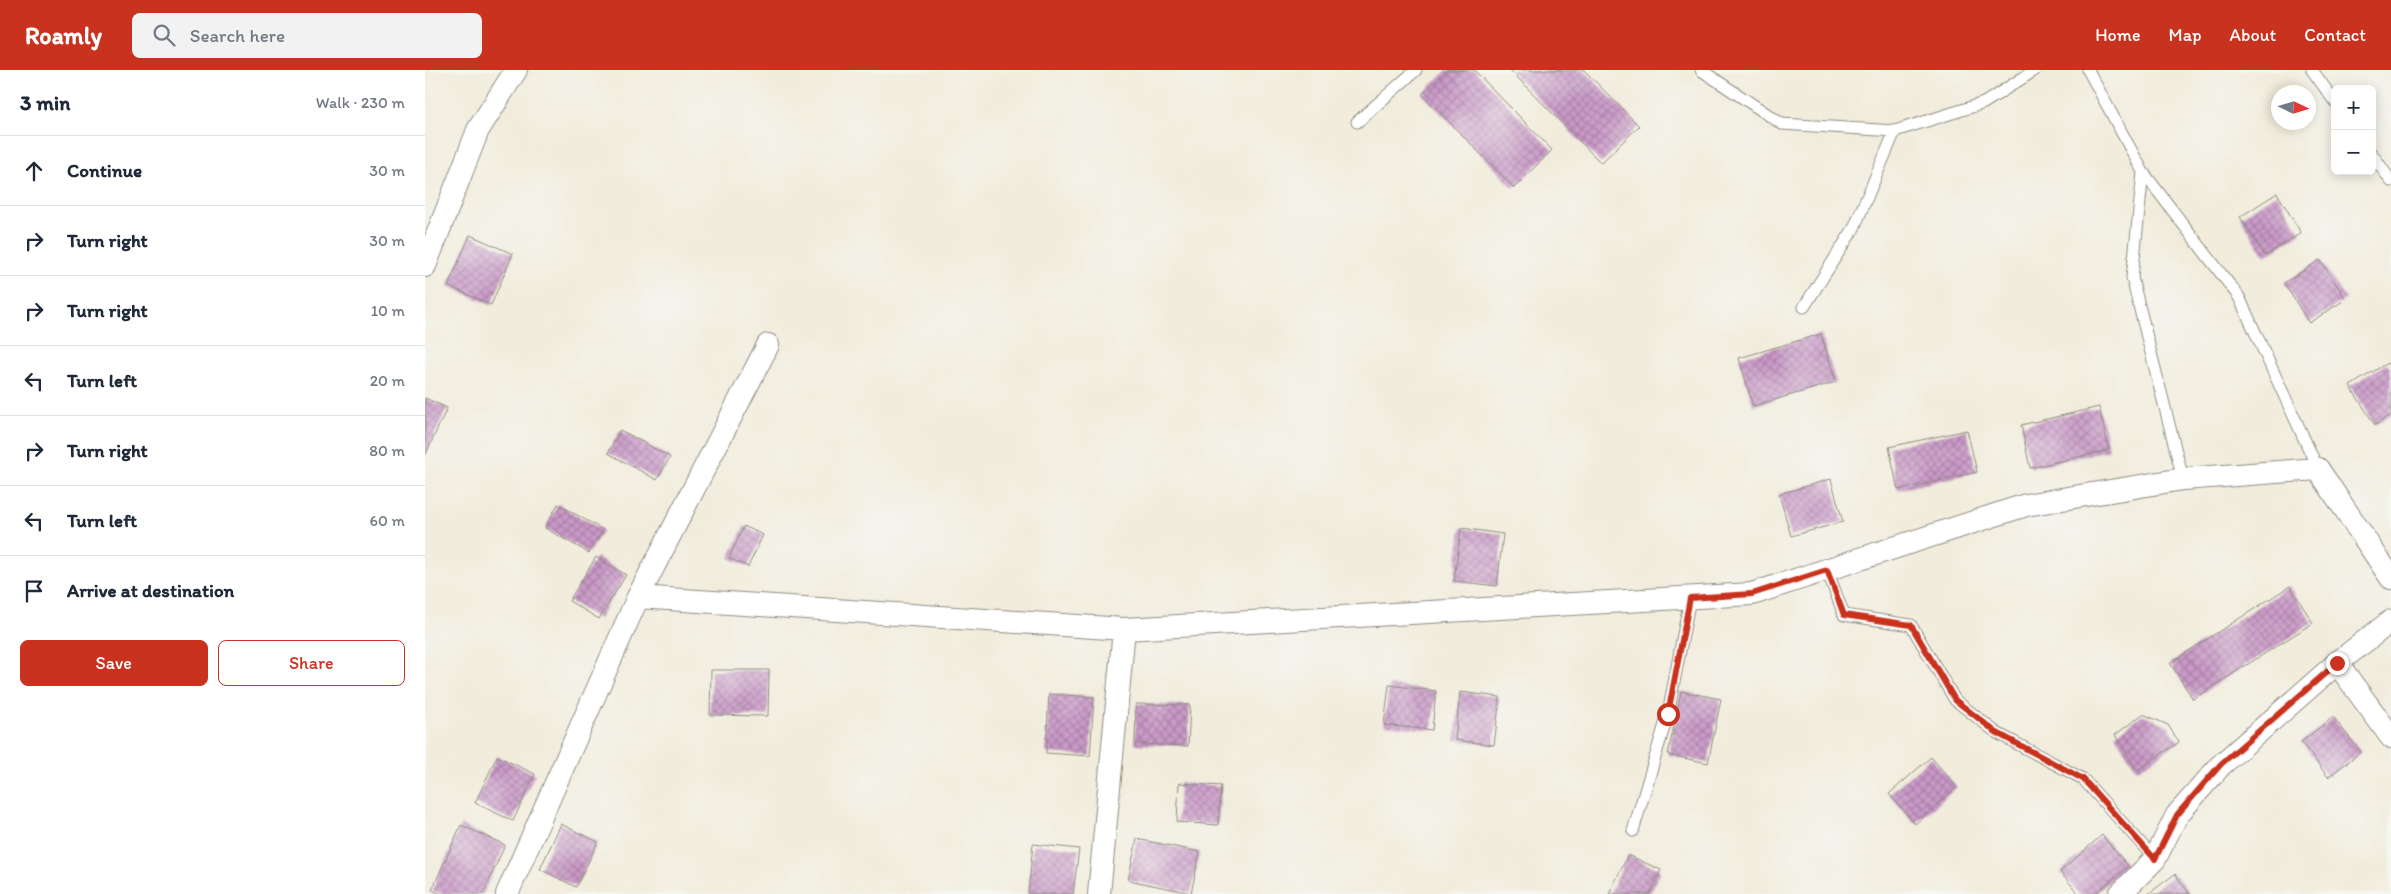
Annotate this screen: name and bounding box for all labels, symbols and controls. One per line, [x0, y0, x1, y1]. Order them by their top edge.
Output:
search box [132, 13, 482, 58]
text: Roamly [25, 21, 102, 50]
icon: search [150, 21, 178, 49]
text: Search here [190, 24, 285, 47]
text: Home [2095, 24, 2141, 46]
text: Map [2169, 24, 2202, 46]
text: About [2230, 24, 2276, 46]
text: Contact [2304, 24, 2366, 46]
north arrow [2271, 85, 2316, 130]
map controls [2331, 85, 2376, 175]
button: + [2331, 85, 2376, 130]
text: 3 min [20, 90, 70, 115]
text: Walk · 230 m [316, 93, 405, 112]
button: − [2331, 130, 2376, 175]
icon: ahead [20, 157, 48, 185]
text: Continue [67, 159, 142, 182]
text: 30 m [369, 161, 405, 180]
icon: right [20, 227, 48, 255]
text: Turn right [67, 229, 148, 252]
text: 30 m [369, 231, 405, 250]
icon: right [20, 297, 48, 325]
text: Turn right [67, 299, 148, 322]
text: 10 m [371, 301, 405, 320]
icon: left [20, 367, 48, 395]
text: Turn left [67, 369, 137, 392]
text: 20 m [370, 371, 405, 390]
icon: right [20, 437, 48, 465]
text: Turn right [67, 439, 148, 462]
text: 80 m [369, 441, 405, 460]
icon: left [20, 507, 48, 535]
text: Turn left [67, 509, 137, 532]
text: 60 m [370, 511, 405, 530]
icon: arrive [20, 577, 48, 605]
text: Arrive at destination [67, 579, 234, 602]
button: Save [20, 640, 208, 686]
button: Share [218, 640, 405, 686]
route end [2326, 652, 2349, 675]
route start [1657, 703, 1680, 726]

